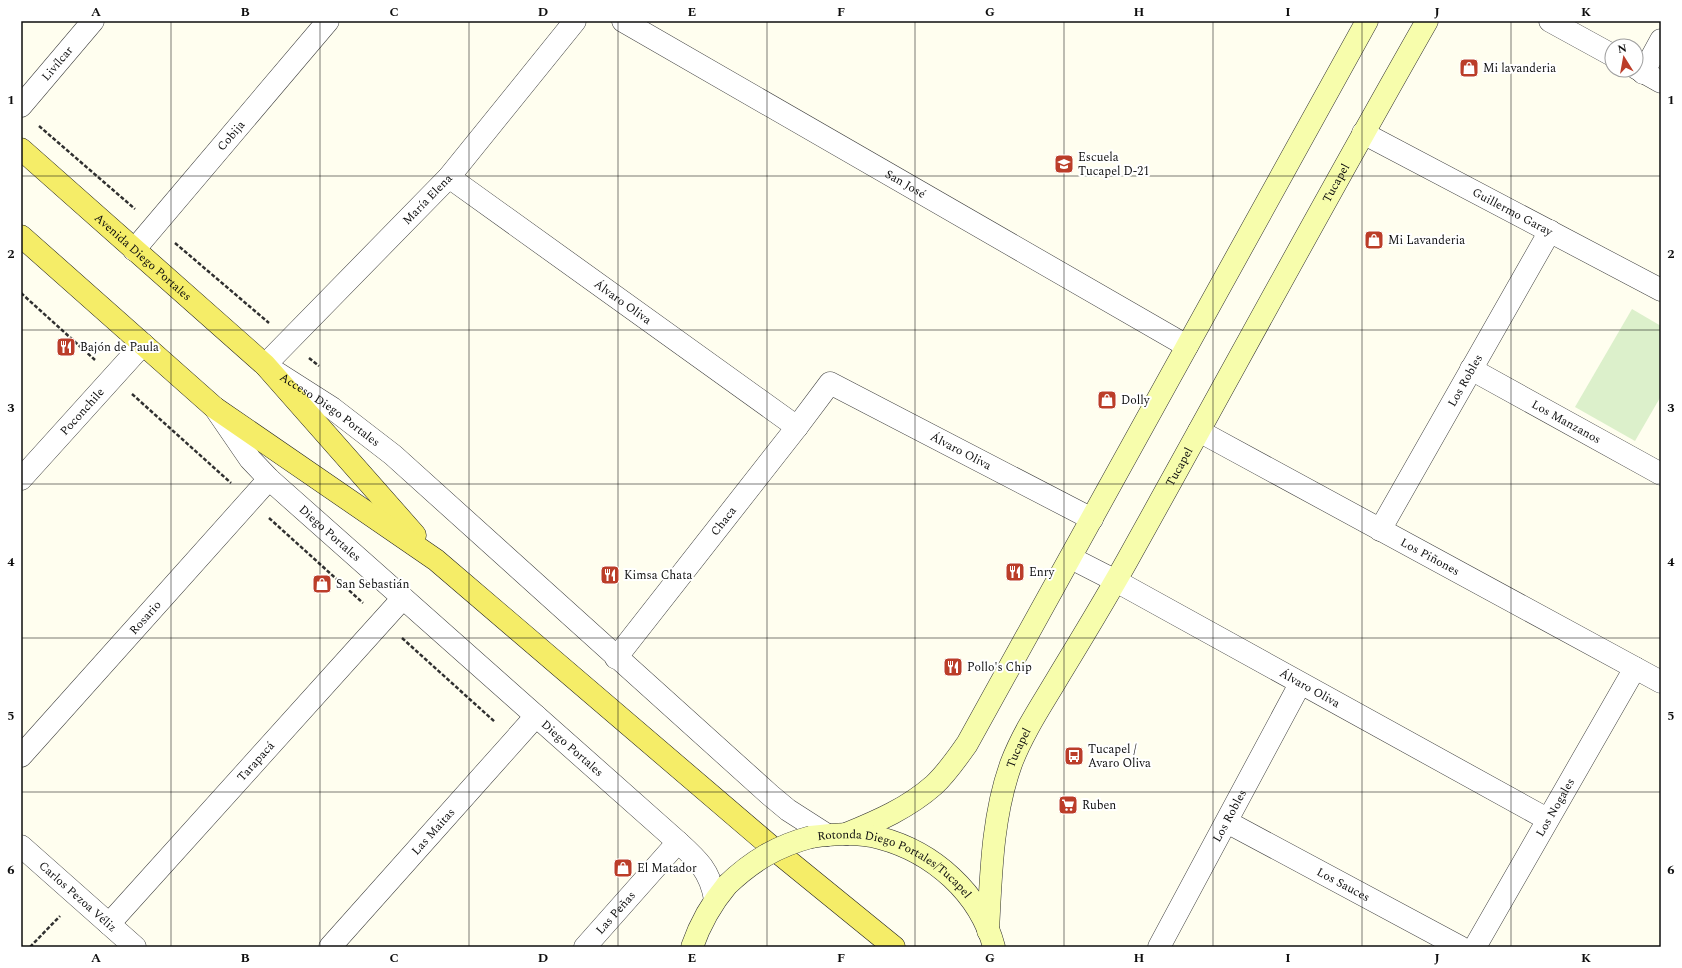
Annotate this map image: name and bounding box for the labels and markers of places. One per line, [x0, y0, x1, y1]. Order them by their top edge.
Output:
shop icon: Mi lavanderia [1458, 57, 1480, 79]
place label: Mi lavanderia [1483, 59, 1556, 78]
place label: Escuela Tucapel D-21 [1078, 148, 1149, 181]
school or university icon: Escuela Tucapel D-21 [1053, 153, 1075, 175]
shop icon: Mi Lavanderia [1363, 229, 1385, 251]
place label: Mi Lavanderia [1388, 231, 1465, 250]
restaurant icon: Bajón de Paula [55, 336, 77, 358]
place label: Bajón de Paula [80, 338, 159, 357]
shop icon: Dolly [1096, 389, 1118, 411]
place label: Dolly [1121, 391, 1151, 410]
restaurant icon: Enry [1004, 561, 1026, 583]
place label: Enry [1029, 563, 1056, 582]
restaurant icon: Kimsa Chata [599, 564, 621, 586]
place label: Kimsa Chata [624, 566, 692, 585]
shop icon: San Sebastián [311, 573, 333, 595]
place label: San Sebastián [336, 575, 409, 594]
restaurant icon: Pollo's Chip [942, 656, 964, 678]
place label: Pollo's Chip [967, 658, 1032, 677]
place label: Tucapel / Avaro Oliva [1088, 740, 1151, 773]
bus stop icon: Tucapel / Avaro Oliva [1063, 745, 1085, 767]
supermarket icon: Ruben [1057, 794, 1079, 816]
place label: Ruben [1082, 796, 1116, 815]
shop icon: El Matador [612, 857, 634, 879]
place label: El Matador [637, 859, 697, 878]

